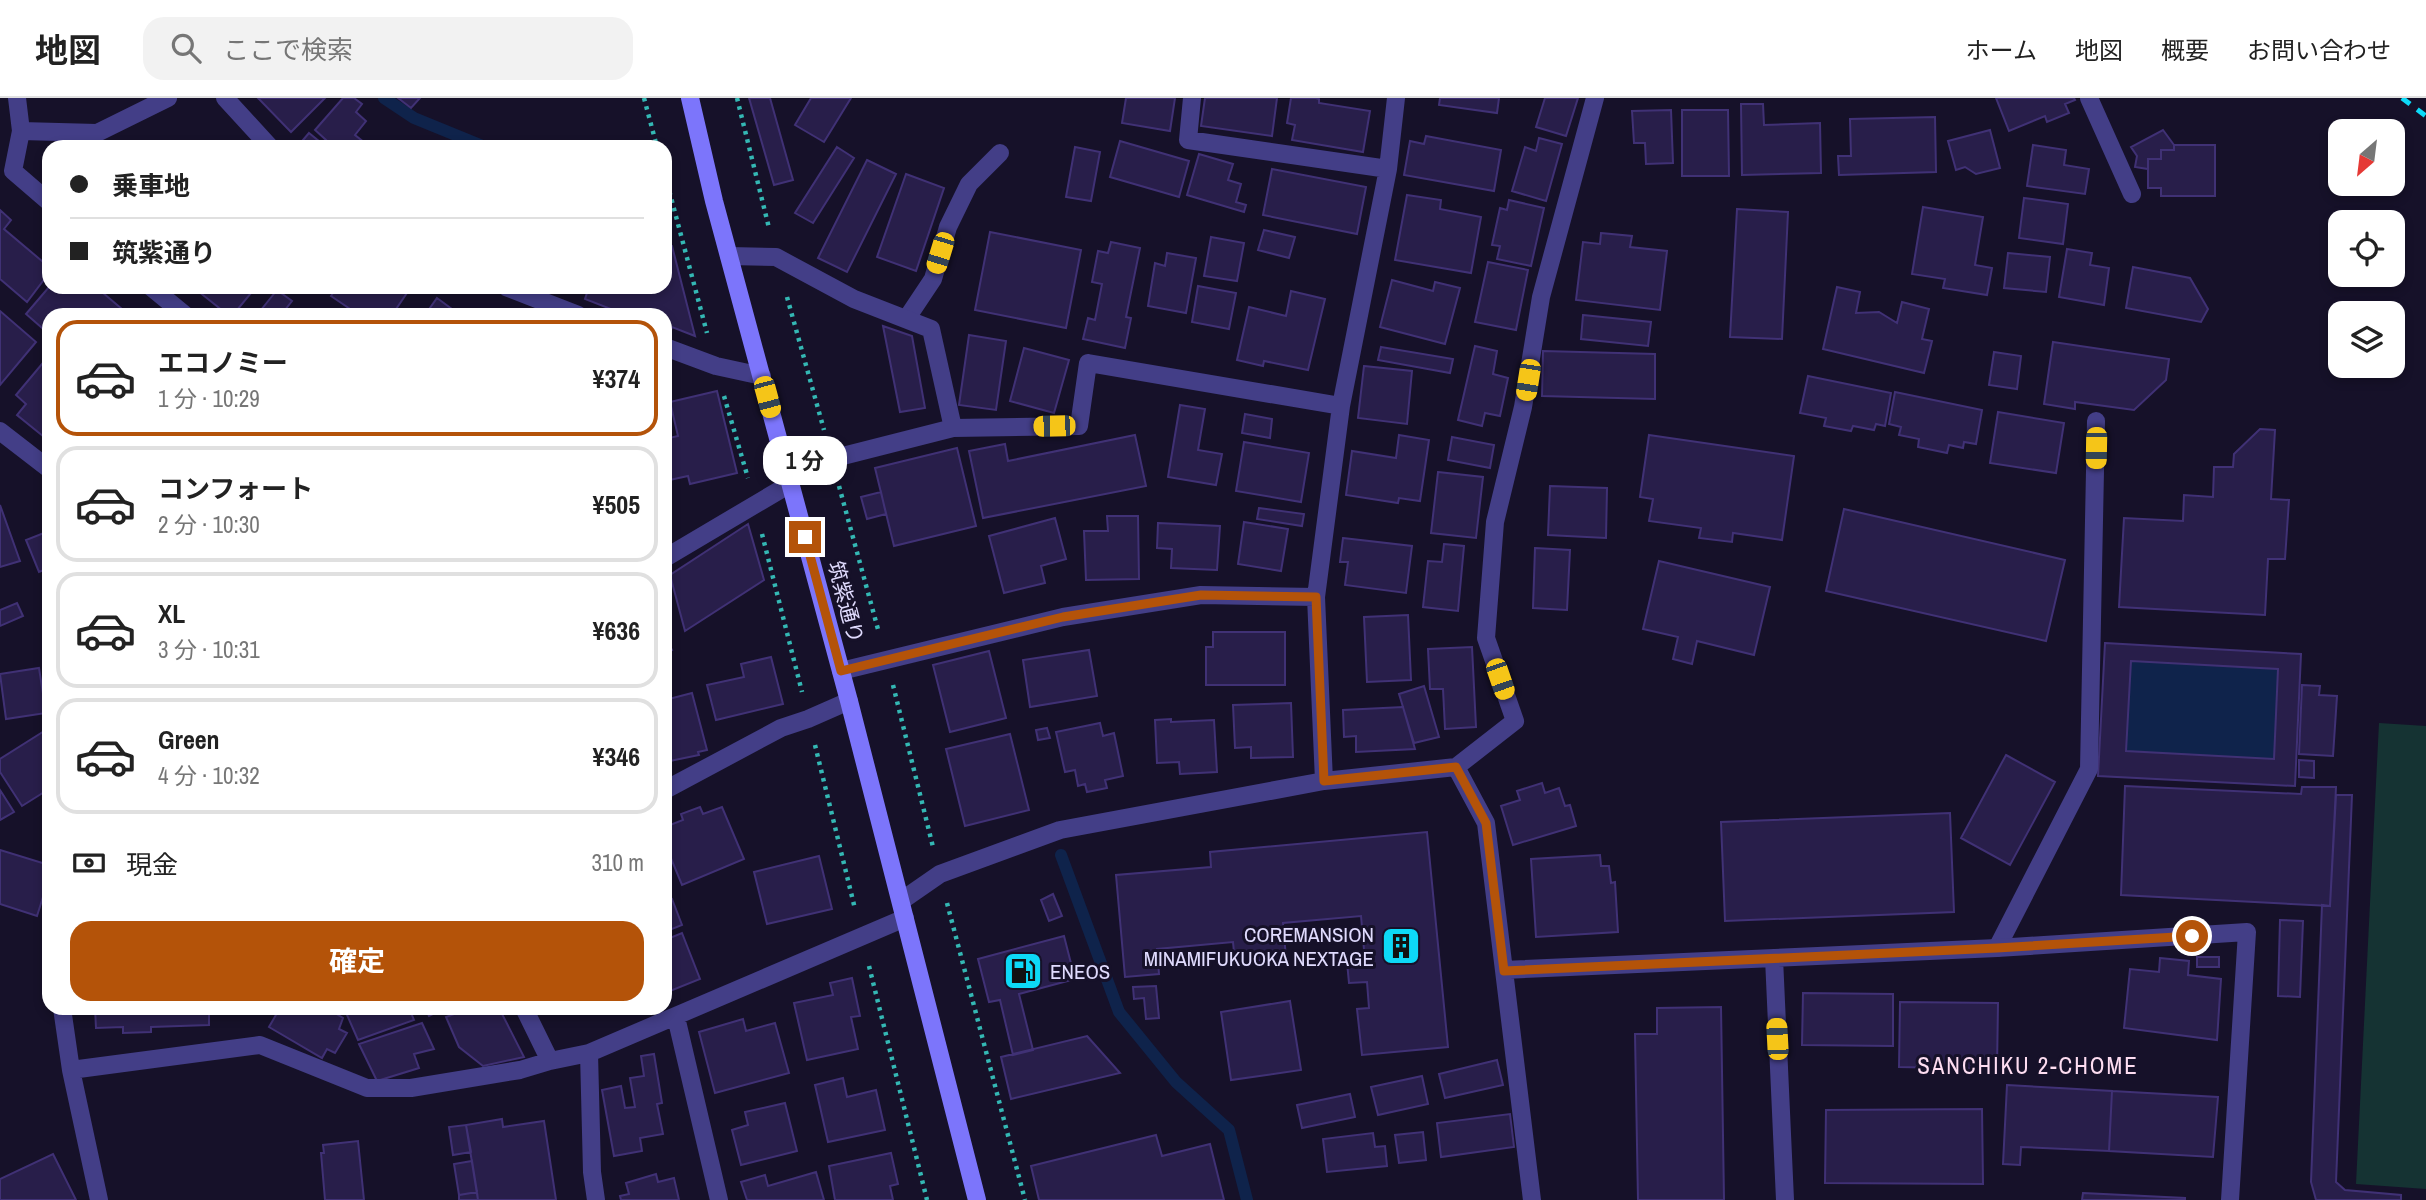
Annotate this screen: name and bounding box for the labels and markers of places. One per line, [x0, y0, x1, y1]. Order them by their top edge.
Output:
place label: COREMANSION MINAMIFUKUOKA NEXTAGE [1144, 920, 1374, 973]
building icon: COREMANSION MINAMIFUKUOKA NEXTAGE [1380, 925, 1422, 967]
fuel station icon: ENEOS [1002, 950, 1044, 992]
place label: ENEOS [1050, 957, 1110, 986]

